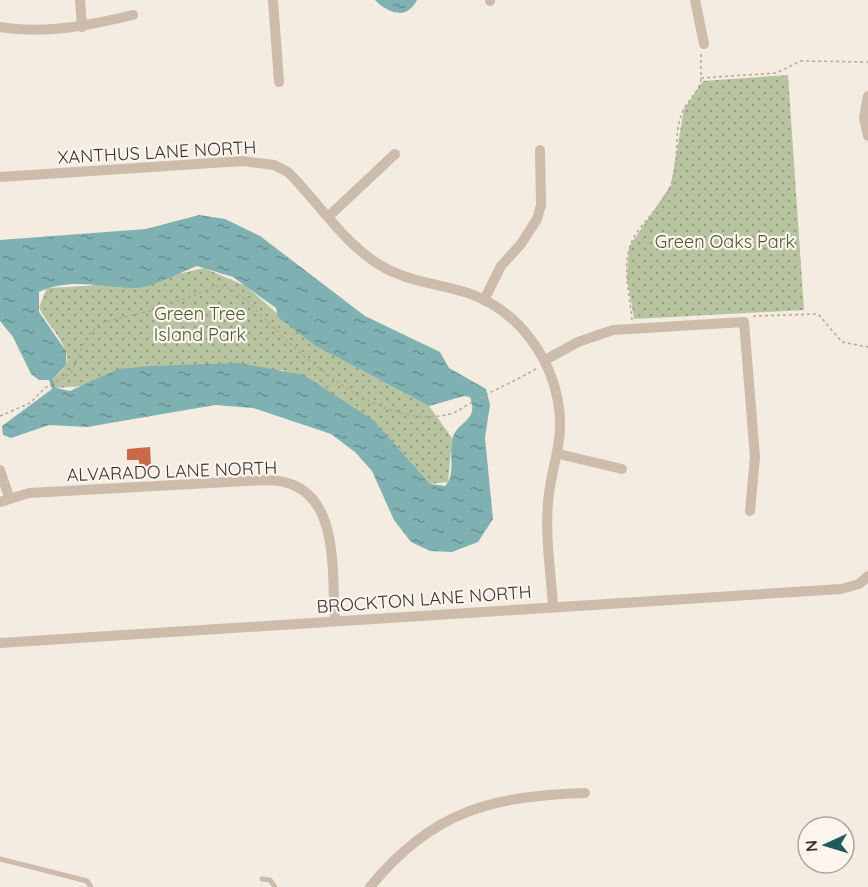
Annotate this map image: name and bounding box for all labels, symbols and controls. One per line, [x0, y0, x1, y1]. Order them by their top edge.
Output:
street label: XANTHUS LANE NORTH [57, 135, 257, 169]
park label: Green Oaks Park [655, 230, 795, 253]
park label: Green Tree Island Park [154, 302, 246, 346]
street label: ALVARADO LANE NORTH [66, 456, 278, 486]
street label: BROCKTON LANE NORTH [316, 580, 532, 618]
north arrow [796, 815, 856, 875]
text: N [801, 839, 821, 853]

